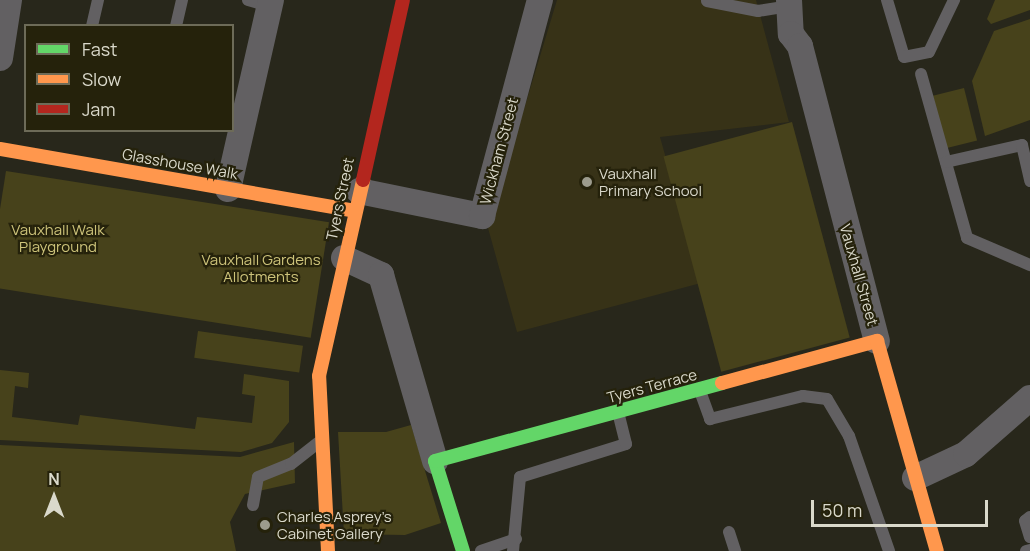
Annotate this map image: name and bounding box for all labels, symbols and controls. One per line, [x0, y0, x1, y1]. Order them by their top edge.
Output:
legend [24, 24, 234, 132]
text: Fast [82, 37, 117, 61]
text: Slow [82, 67, 121, 91]
street label: Wickham Street [476, 96, 522, 206]
text: Jam [82, 97, 116, 121]
street label: Glasshouse Walk [121, 145, 239, 183]
street label: Tyers Street [322, 156, 358, 242]
place label: Vauxhall Primary School [599, 164, 702, 199]
marker: Vauxhall Primary School [580, 175, 594, 189]
park label: Vauxhall Walk Playground [11, 220, 105, 255]
street label: Vauxhall Street [836, 222, 882, 328]
park label: Vauxhall Gardens Allotments [201, 250, 321, 285]
street label: Tyers Terrace [605, 365, 699, 407]
north arrow [24, 467, 84, 527]
text: N [48, 468, 60, 490]
scale bar [814, 488, 991, 526]
text: 50 m [822, 498, 862, 522]
place label: Charles Asprey’s Cabinet Gallery [277, 507, 392, 542]
marker: Charles Asprey’s Cabinet Gallery [258, 518, 272, 532]

